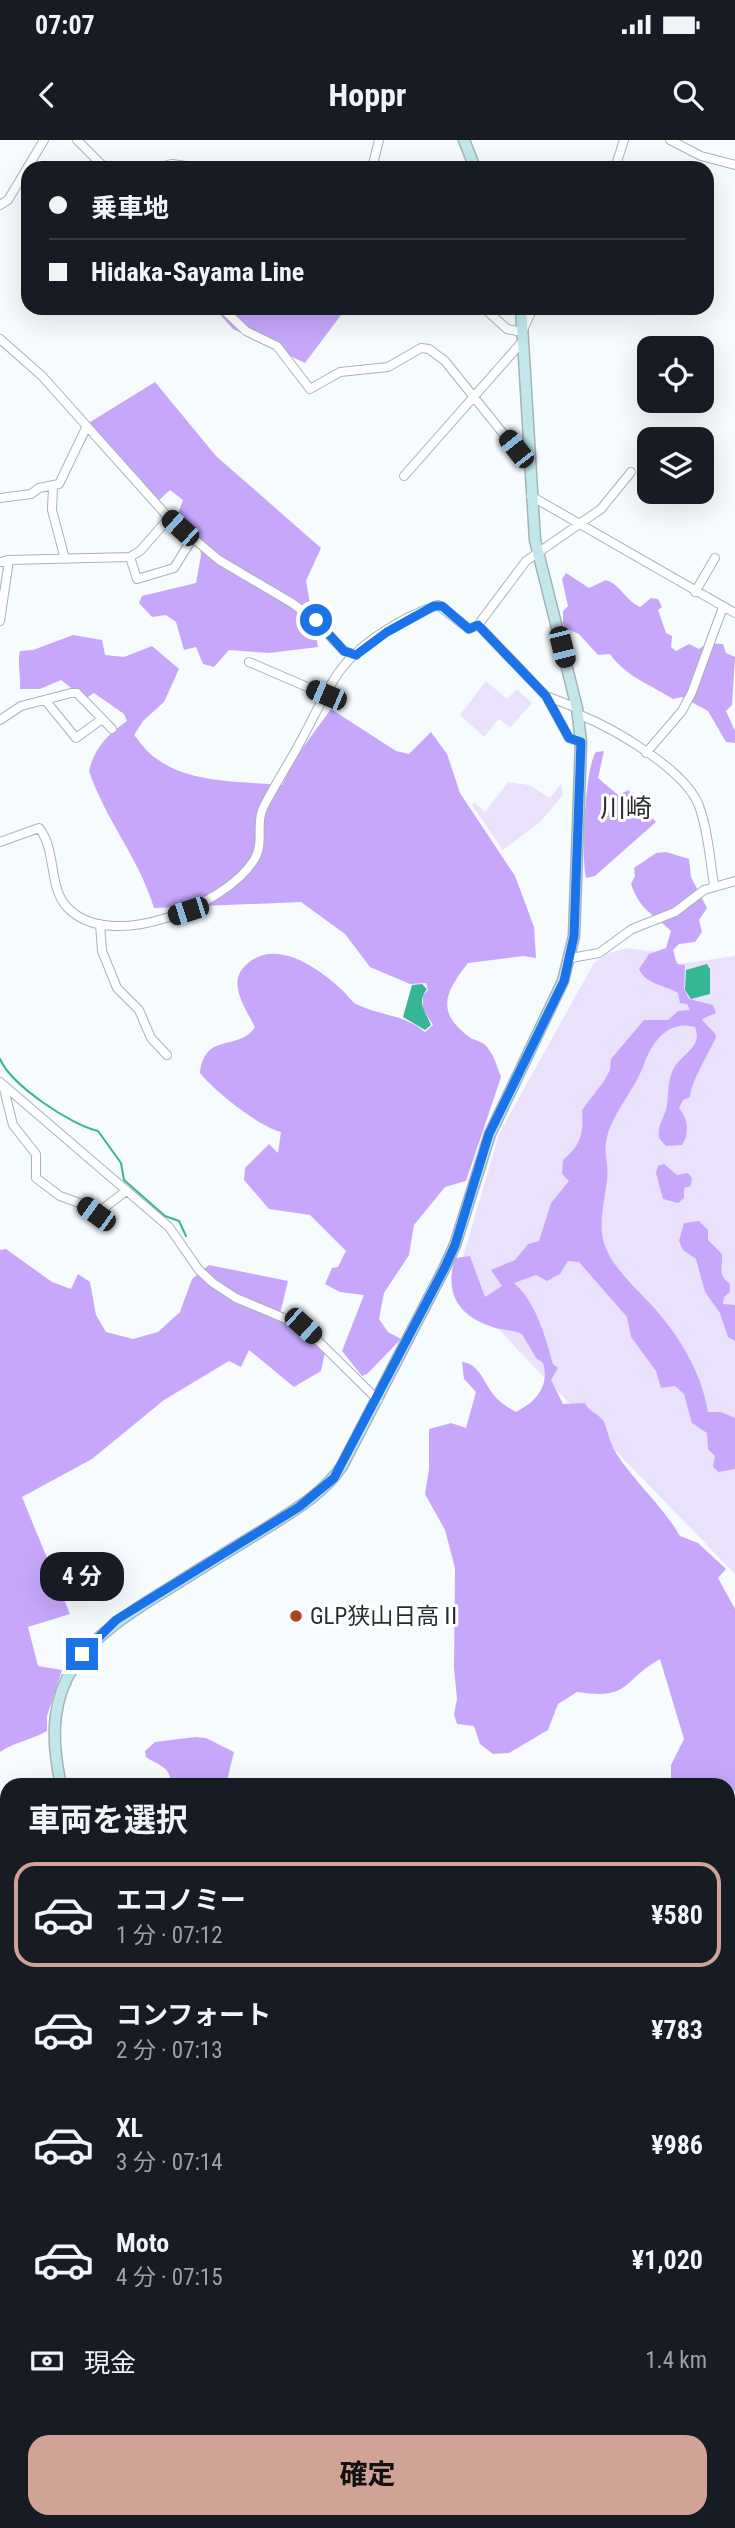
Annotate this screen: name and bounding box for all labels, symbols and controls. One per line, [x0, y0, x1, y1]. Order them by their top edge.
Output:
text: 07:07 [35, 10, 95, 40]
icon: back [28, 76, 66, 114]
text: Hoppr [329, 76, 406, 114]
icon: search [669, 76, 707, 114]
text: 乗車地 [91, 193, 169, 223]
text: Hidaka-Sayama Line [91, 257, 304, 287]
map controls [637, 336, 714, 504]
button: locate [637, 336, 714, 413]
car [495, 426, 538, 472]
button: layers [637, 427, 714, 504]
car [158, 506, 203, 550]
route start [300, 604, 332, 636]
car [547, 624, 578, 670]
car [303, 677, 350, 713]
district label: 川崎 [600, 793, 652, 823]
car [165, 895, 212, 927]
car [73, 1193, 120, 1235]
car [281, 1304, 326, 1348]
callout: 4 分 [40, 1552, 124, 1602]
text: 4 分 [62, 1563, 102, 1590]
place label: GLP狭山日高Ⅱ [310, 1603, 462, 1630]
marker: GLP狭山日高Ⅱ [288, 1608, 304, 1624]
route end [66, 1638, 98, 1670]
text: 車両を選択 [28, 1801, 188, 1839]
icon: car [32, 1883, 95, 1946]
text: エコノミー [116, 1885, 246, 1915]
text: ¥580 [651, 1900, 703, 1930]
text: 1 分 · 07:12 [116, 1922, 223, 1949]
icon: car [32, 1998, 95, 2061]
text: コンフォート [116, 2000, 271, 2030]
text: ¥783 [651, 2015, 703, 2045]
text: 2 分 · 07:13 [116, 2037, 223, 2064]
icon: car [32, 2113, 95, 2176]
text: XL [116, 2113, 143, 2143]
text: ¥986 [651, 2130, 703, 2160]
text: 3 分 · 07:14 [116, 2149, 223, 2176]
icon: car [32, 2228, 95, 2291]
text: Moto [116, 2228, 169, 2258]
text: ¥1,020 [632, 2245, 703, 2275]
text: 4 分 · 07:15 [116, 2264, 223, 2291]
icon: cash [28, 2342, 66, 2380]
text: 1.4 km [645, 2347, 707, 2374]
text: 現金 [84, 2348, 136, 2378]
button: 確定 [28, 2435, 707, 2515]

